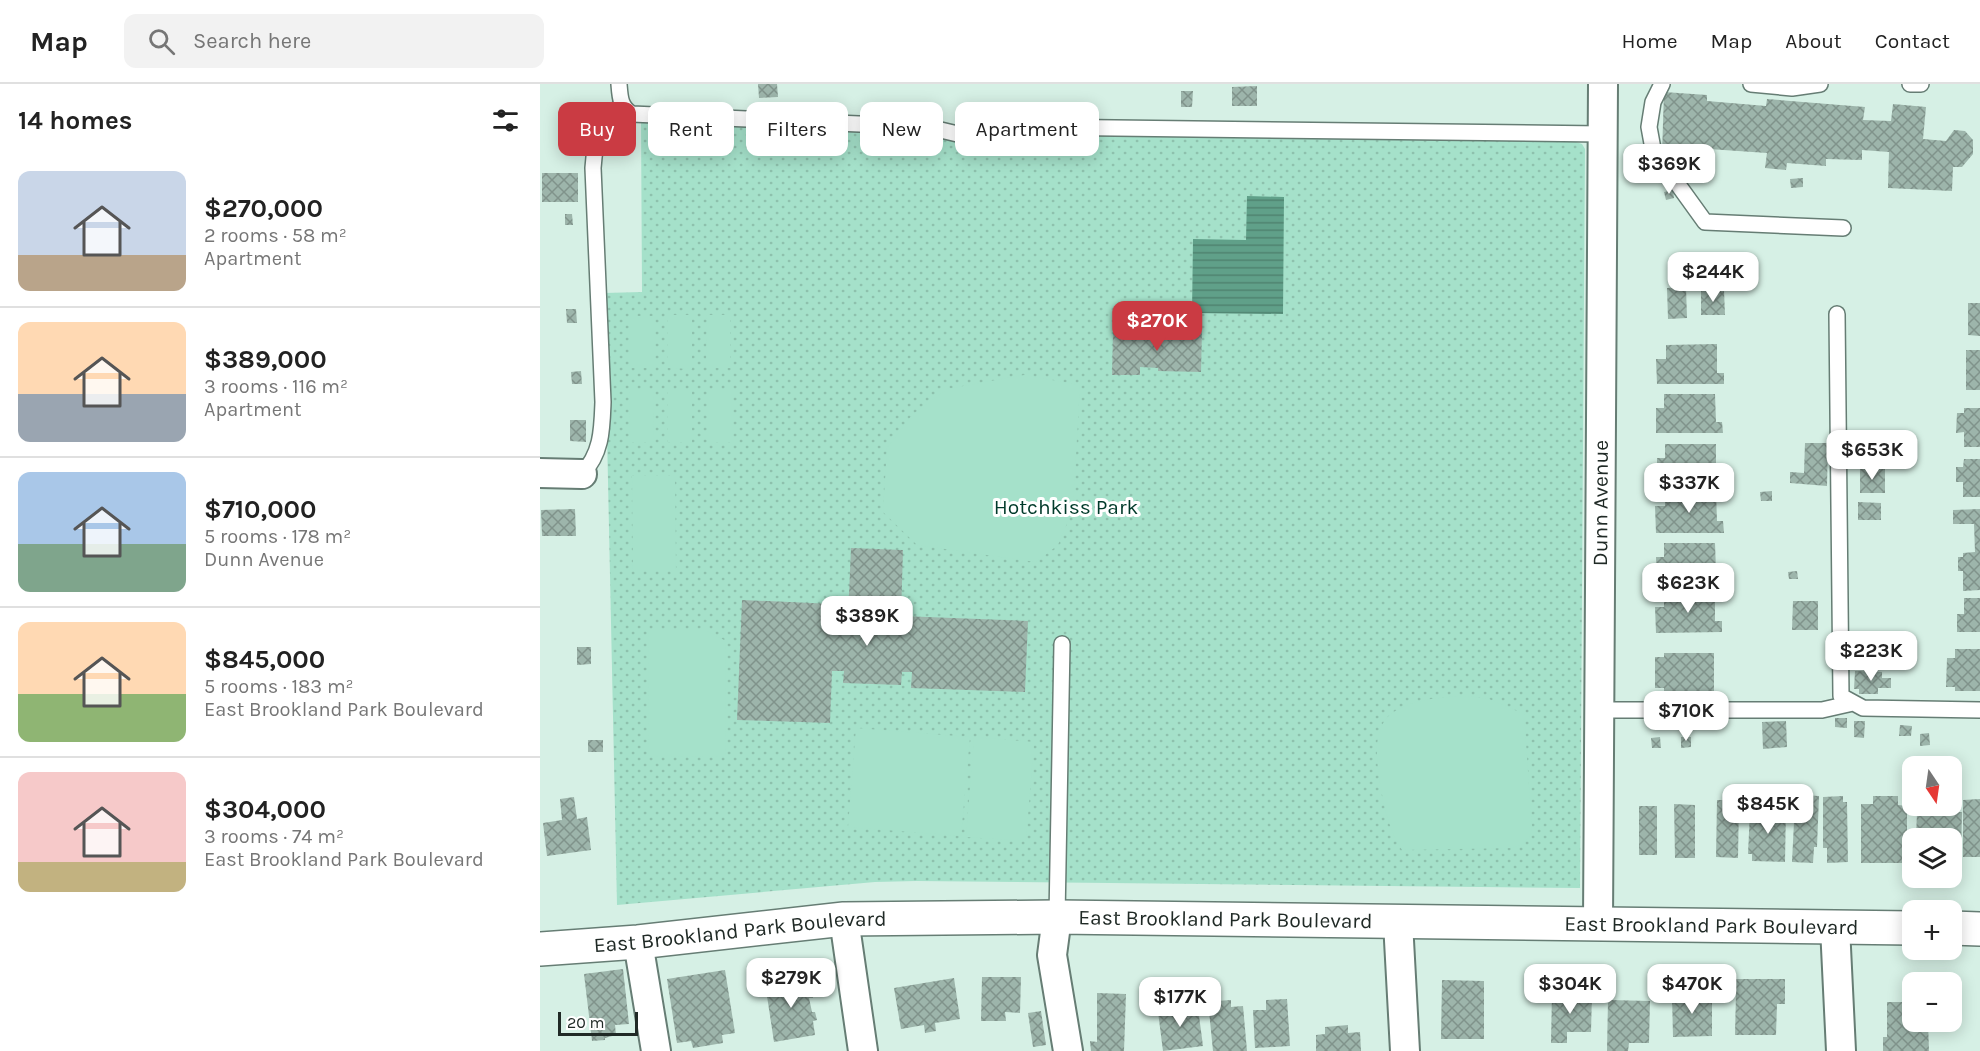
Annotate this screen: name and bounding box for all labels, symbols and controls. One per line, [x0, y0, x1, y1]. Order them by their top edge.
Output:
search box [124, 14, 544, 68]
text: Map [30, 25, 88, 58]
icon: search [145, 25, 178, 58]
text: Search here [193, 28, 311, 54]
text: Home [1622, 29, 1678, 53]
text: Map [1711, 29, 1752, 53]
text: About [1785, 29, 1842, 53]
text: Contact [1875, 29, 1950, 53]
chip: Buy [558, 102, 636, 156]
chip: Rent [648, 102, 734, 156]
chip: Filters [746, 102, 848, 156]
chip: New [860, 102, 943, 156]
chip: Apartment [955, 102, 1099, 156]
icon: filters [489, 104, 522, 137]
text: 14 homes [18, 105, 132, 136]
pin: $369K [1627, 144, 1711, 195]
text: $369K [1637, 152, 1701, 175]
text: $270,000 [204, 193, 323, 224]
icon: home [66, 195, 138, 267]
text: 2 rooms · 58 m² [204, 224, 347, 247]
text: Apartment [204, 247, 302, 270]
pin: $244K [1671, 252, 1755, 303]
text: $244K [1682, 260, 1744, 283]
pin: $270K [1115, 301, 1199, 352]
text: $270K [1126, 309, 1188, 332]
text: $389,000 [204, 344, 327, 375]
icon: home [66, 346, 138, 418]
text: 3 rooms · 116 m² [204, 375, 348, 398]
text: Apartment [204, 398, 302, 421]
pin: $653K [1830, 430, 1914, 481]
text: $653K [1840, 438, 1904, 461]
street label: Dunn Avenue [1588, 440, 1613, 566]
pin: $337K [1647, 463, 1731, 514]
text: $337K [1658, 471, 1720, 494]
text: $710,000 [204, 494, 316, 525]
park label: Hotchkiss Park [994, 495, 1139, 519]
icon: home [66, 496, 138, 568]
text: 5 rooms · 178 m² [204, 525, 351, 548]
text: Dunn Avenue [204, 548, 324, 571]
pin: $623K [1646, 563, 1730, 614]
text: $623K [1656, 571, 1720, 594]
pin: $389K [825, 596, 909, 647]
text: $389K [835, 604, 899, 627]
pin: $223K [1829, 631, 1913, 682]
text: $223K [1839, 639, 1903, 662]
text: $845,000 [204, 644, 325, 675]
icon: home [66, 646, 138, 718]
text: 5 rooms · 183 m² [204, 675, 354, 698]
pin: $710K [1644, 691, 1728, 742]
text: East Brookland Park Boulevard [204, 698, 484, 721]
text: $710K [1658, 699, 1714, 722]
north arrow [1902, 756, 1962, 816]
map controls [1902, 756, 1962, 1032]
pin: $845K [1726, 784, 1810, 835]
text: $845K [1736, 792, 1800, 815]
text: $304,000 [204, 794, 326, 825]
icon: home [66, 796, 138, 868]
text: 3 rooms · 74 m² [204, 825, 344, 848]
button: layers [1902, 828, 1962, 888]
text: East Brookland Park Boulevard [204, 848, 484, 871]
button: + [1902, 900, 1962, 960]
street label: East Brookland Park Boulevard [1078, 905, 1373, 933]
street label: East Brookland Park Boulevard [593, 907, 887, 957]
street label: East Brookland Park Boulevard [1564, 912, 1859, 939]
pin: $279K [749, 958, 833, 1009]
pin: $304K [1528, 964, 1612, 1015]
pin: $470K [1650, 964, 1734, 1015]
text: $279K [760, 966, 822, 989]
text: $304K [1538, 972, 1602, 995]
text: $470K [1661, 972, 1723, 995]
button: − [1902, 972, 1962, 1032]
pin: $177K [1138, 977, 1222, 1028]
text: $177K [1153, 985, 1207, 1008]
scale bar [558, 1009, 638, 1036]
text: 20 m [567, 1013, 605, 1032]

